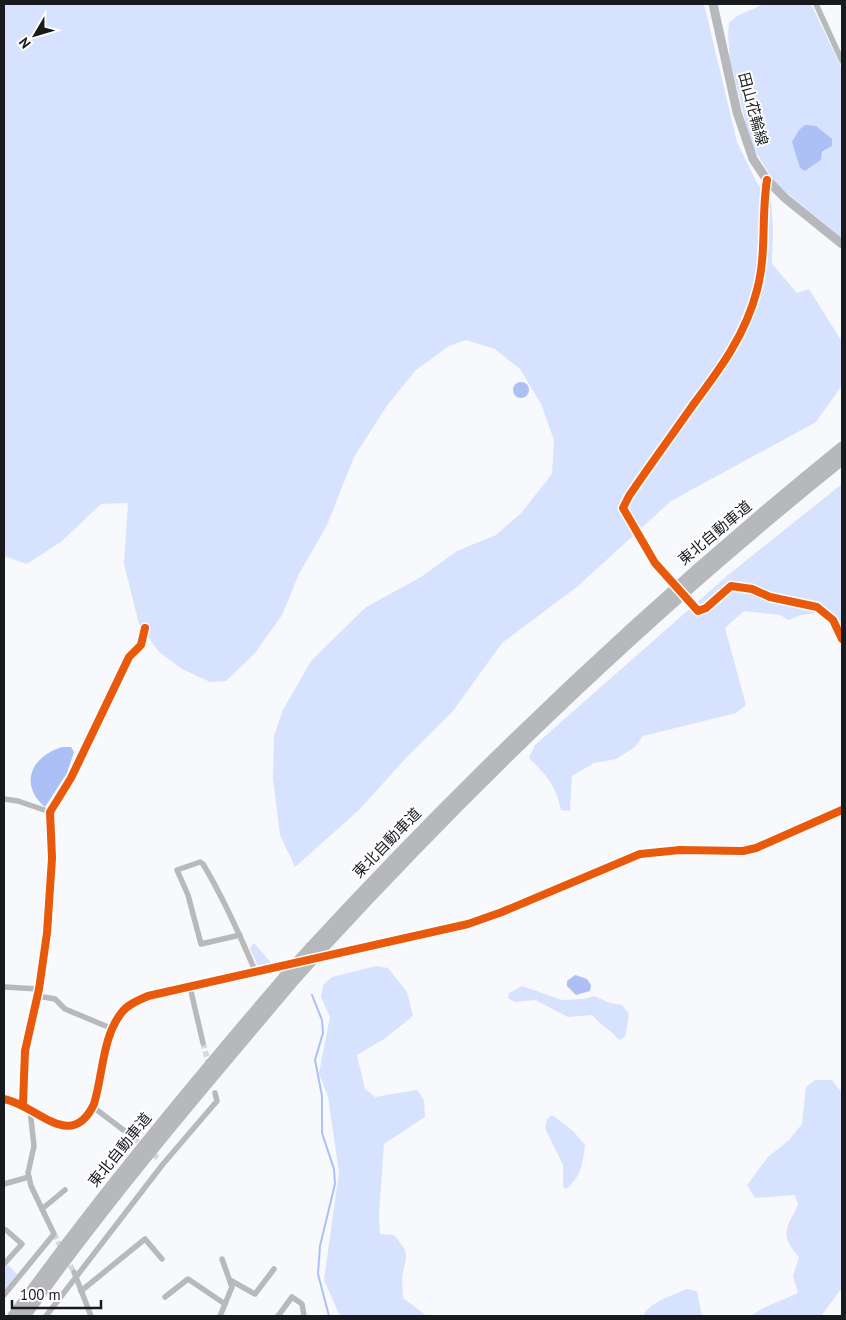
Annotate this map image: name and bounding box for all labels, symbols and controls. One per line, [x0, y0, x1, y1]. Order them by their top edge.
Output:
north arrow [10, 10, 60, 60]
text: N [15, 34, 35, 52]
street label: 田山花輪線 [735, 70, 772, 148]
street label: 東北自動車道 [674, 496, 755, 569]
street label: 東北自動車道 [349, 804, 425, 882]
street label: 東北自動車道 [84, 1109, 155, 1191]
scale bar [12, 1278, 101, 1310]
text: 100 m [20, 1285, 61, 1304]

